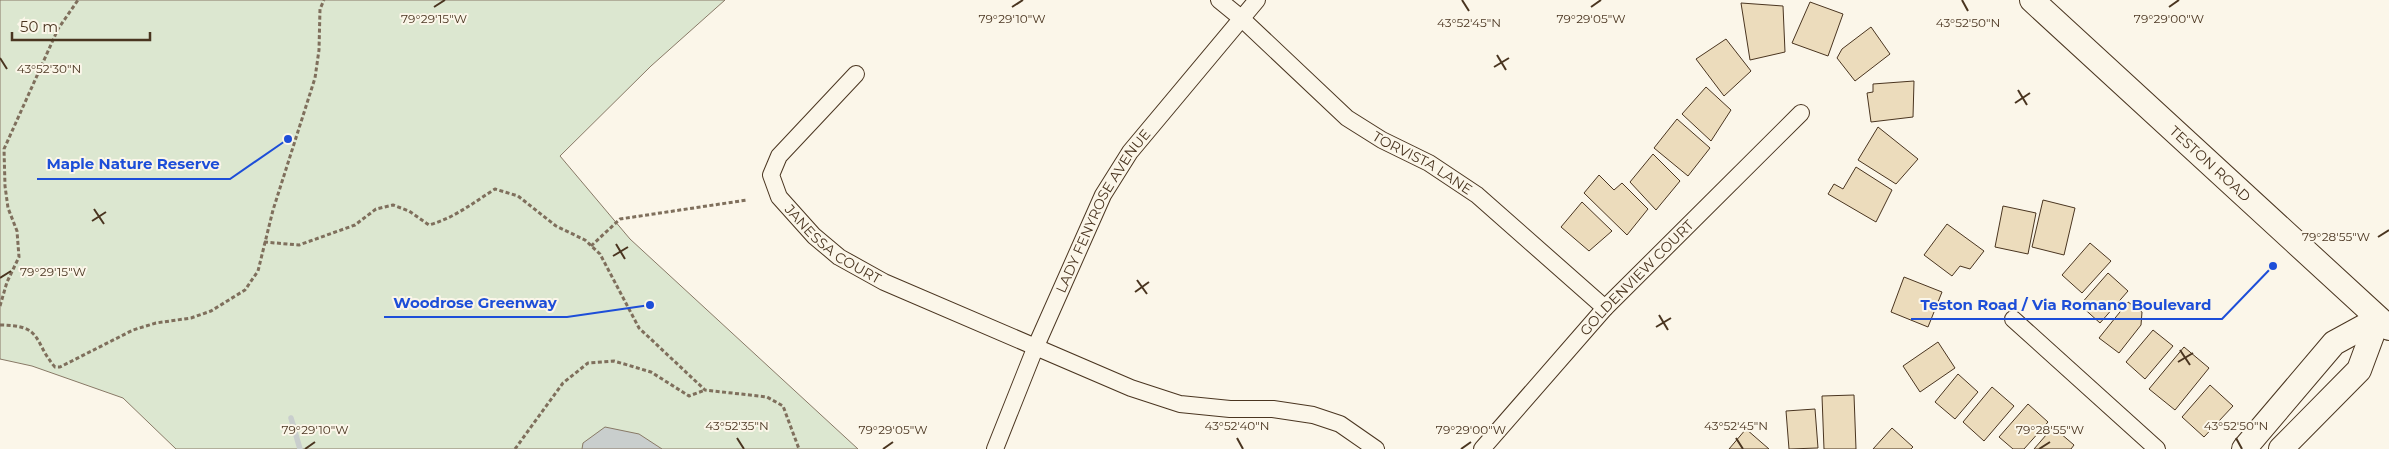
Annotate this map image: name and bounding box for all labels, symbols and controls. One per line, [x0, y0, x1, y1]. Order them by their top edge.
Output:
scale bar [12, 10, 150, 42]
text: 79°29'15"W [401, 11, 467, 26]
text: 79°29'10"W [978, 11, 1046, 26]
text: 79°29'05"W [1556, 11, 1626, 26]
text: 79°29'00"W [2134, 11, 2204, 26]
text: 43°52'45"N [1437, 15, 1501, 30]
text: 43°52'50"N [1936, 15, 2000, 30]
text: 50 m [20, 17, 58, 36]
text: 43°52'30"N [17, 61, 81, 76]
street label: TESTON ROAD [2166, 122, 2255, 206]
street label: LADY FENYROSE AVENUE [1052, 125, 1154, 296]
street label: TORVISTA LANE [1369, 127, 1476, 198]
callout: Maple Nature Reserve [37, 149, 230, 179]
text: Maple Nature Reserve [46, 154, 220, 173]
street label: JANESSA COURT [780, 200, 884, 288]
street label: GOLDENVIEW COURT [1576, 216, 1698, 339]
text: 79°28'55"W [2302, 229, 2370, 244]
text: 79°29'15"W [20, 264, 86, 279]
callout: Woodrose Greenway [384, 287, 567, 317]
callout: Teston Road / Via Romano Boulevard [1911, 289, 2222, 319]
text: Woodrose Greenway [393, 293, 558, 312]
text: Teston Road / Via Romano Boulevard [1921, 295, 2211, 314]
text: 43°52'35"N [705, 418, 769, 433]
text: 43°52'40"N [1204, 418, 1270, 433]
text: 43°52'45"N [1704, 418, 1768, 433]
text: 43°52'50"N [2204, 418, 2268, 433]
text: 79°29'10"W [281, 422, 349, 437]
text: 79°29'05"W [858, 422, 928, 437]
text: 79°29'00"W [1436, 422, 1506, 437]
text: 79°28'55"W [2016, 422, 2084, 437]

